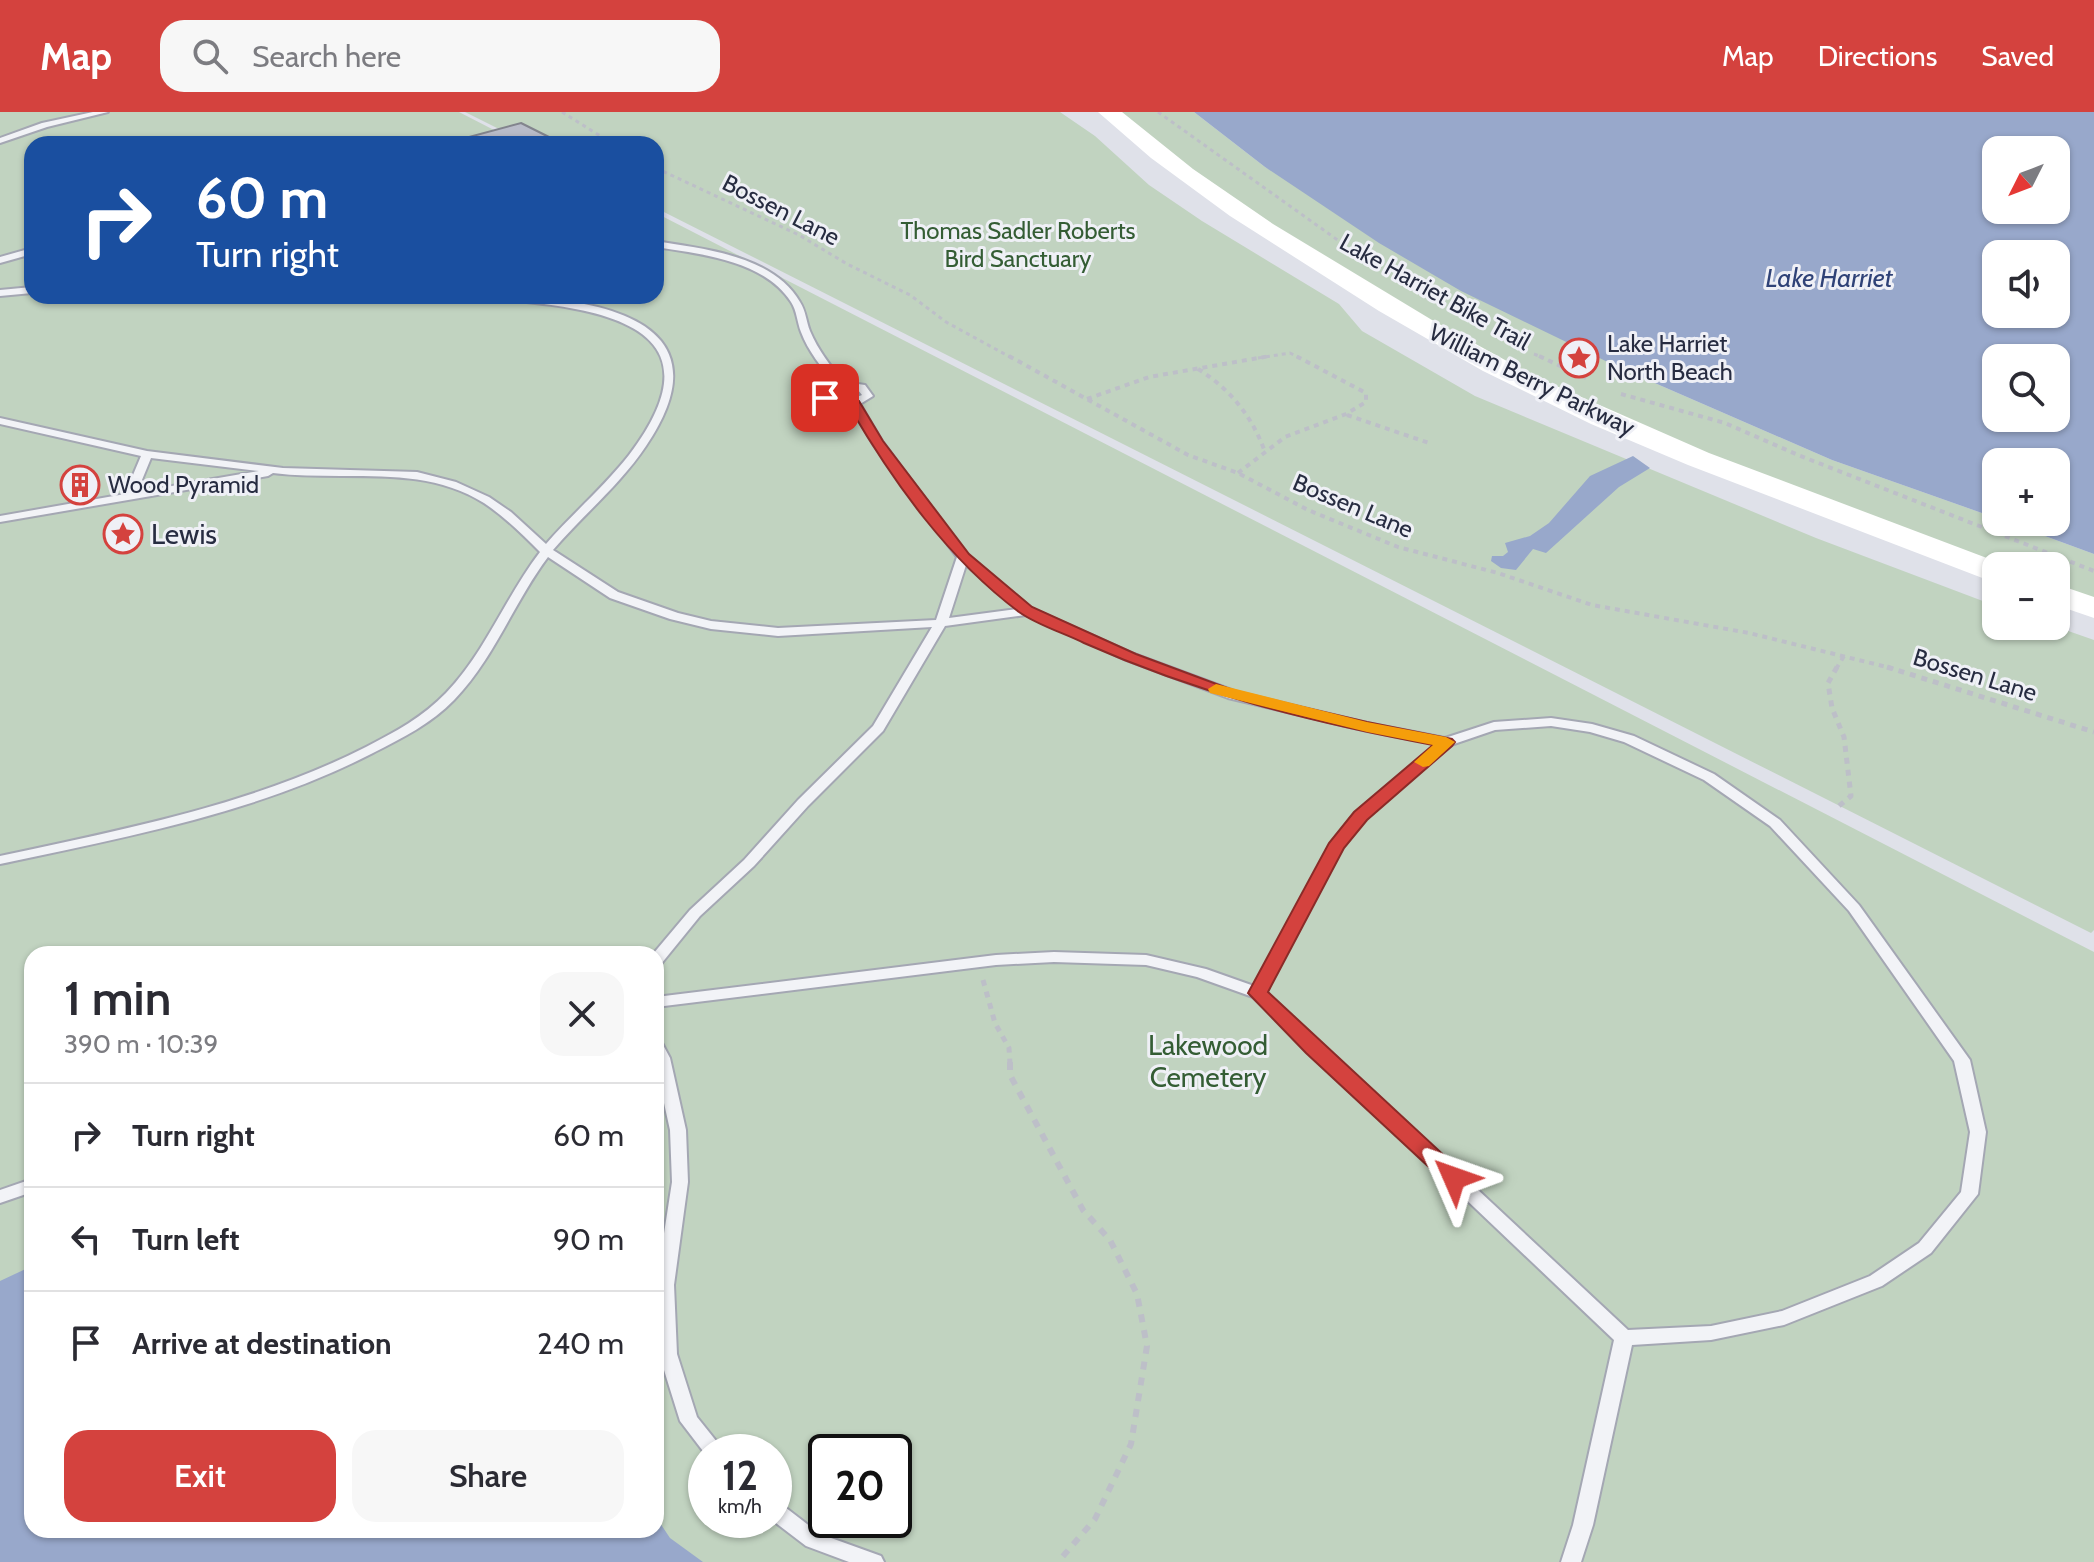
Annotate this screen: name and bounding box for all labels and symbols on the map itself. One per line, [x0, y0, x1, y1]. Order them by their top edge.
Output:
north arrow [1982, 136, 2070, 224]
street label: Bossen Lane [718, 168, 845, 251]
park label: Thomas Sadler Roberts Bird Sanctuary [901, 216, 1135, 273]
street label: Lake Harriet Bike Trail [1335, 227, 1536, 356]
water label: Lake Harriet [1765, 262, 1894, 294]
street label: William Berry Parkway [1425, 317, 1640, 442]
place label: Lake Harriet North Beach [1607, 329, 1733, 386]
place icon: Lake Harriet North Beach [1558, 337, 1600, 379]
pin [791, 364, 859, 432]
building icon: Wood Pyramid [59, 464, 101, 506]
street label: Bossen Lane [1289, 467, 1418, 544]
place label: Wood Pyramid [108, 470, 259, 499]
place icon: Lewis [102, 513, 144, 555]
place label: Lewis [151, 517, 217, 551]
street label: Bossen Lane [1910, 642, 2040, 707]
park label: Lakewood Cemetery [1148, 1028, 1268, 1094]
position arrow [1412, 1136, 1496, 1220]
speed limit sign: 20 [808, 1434, 912, 1538]

